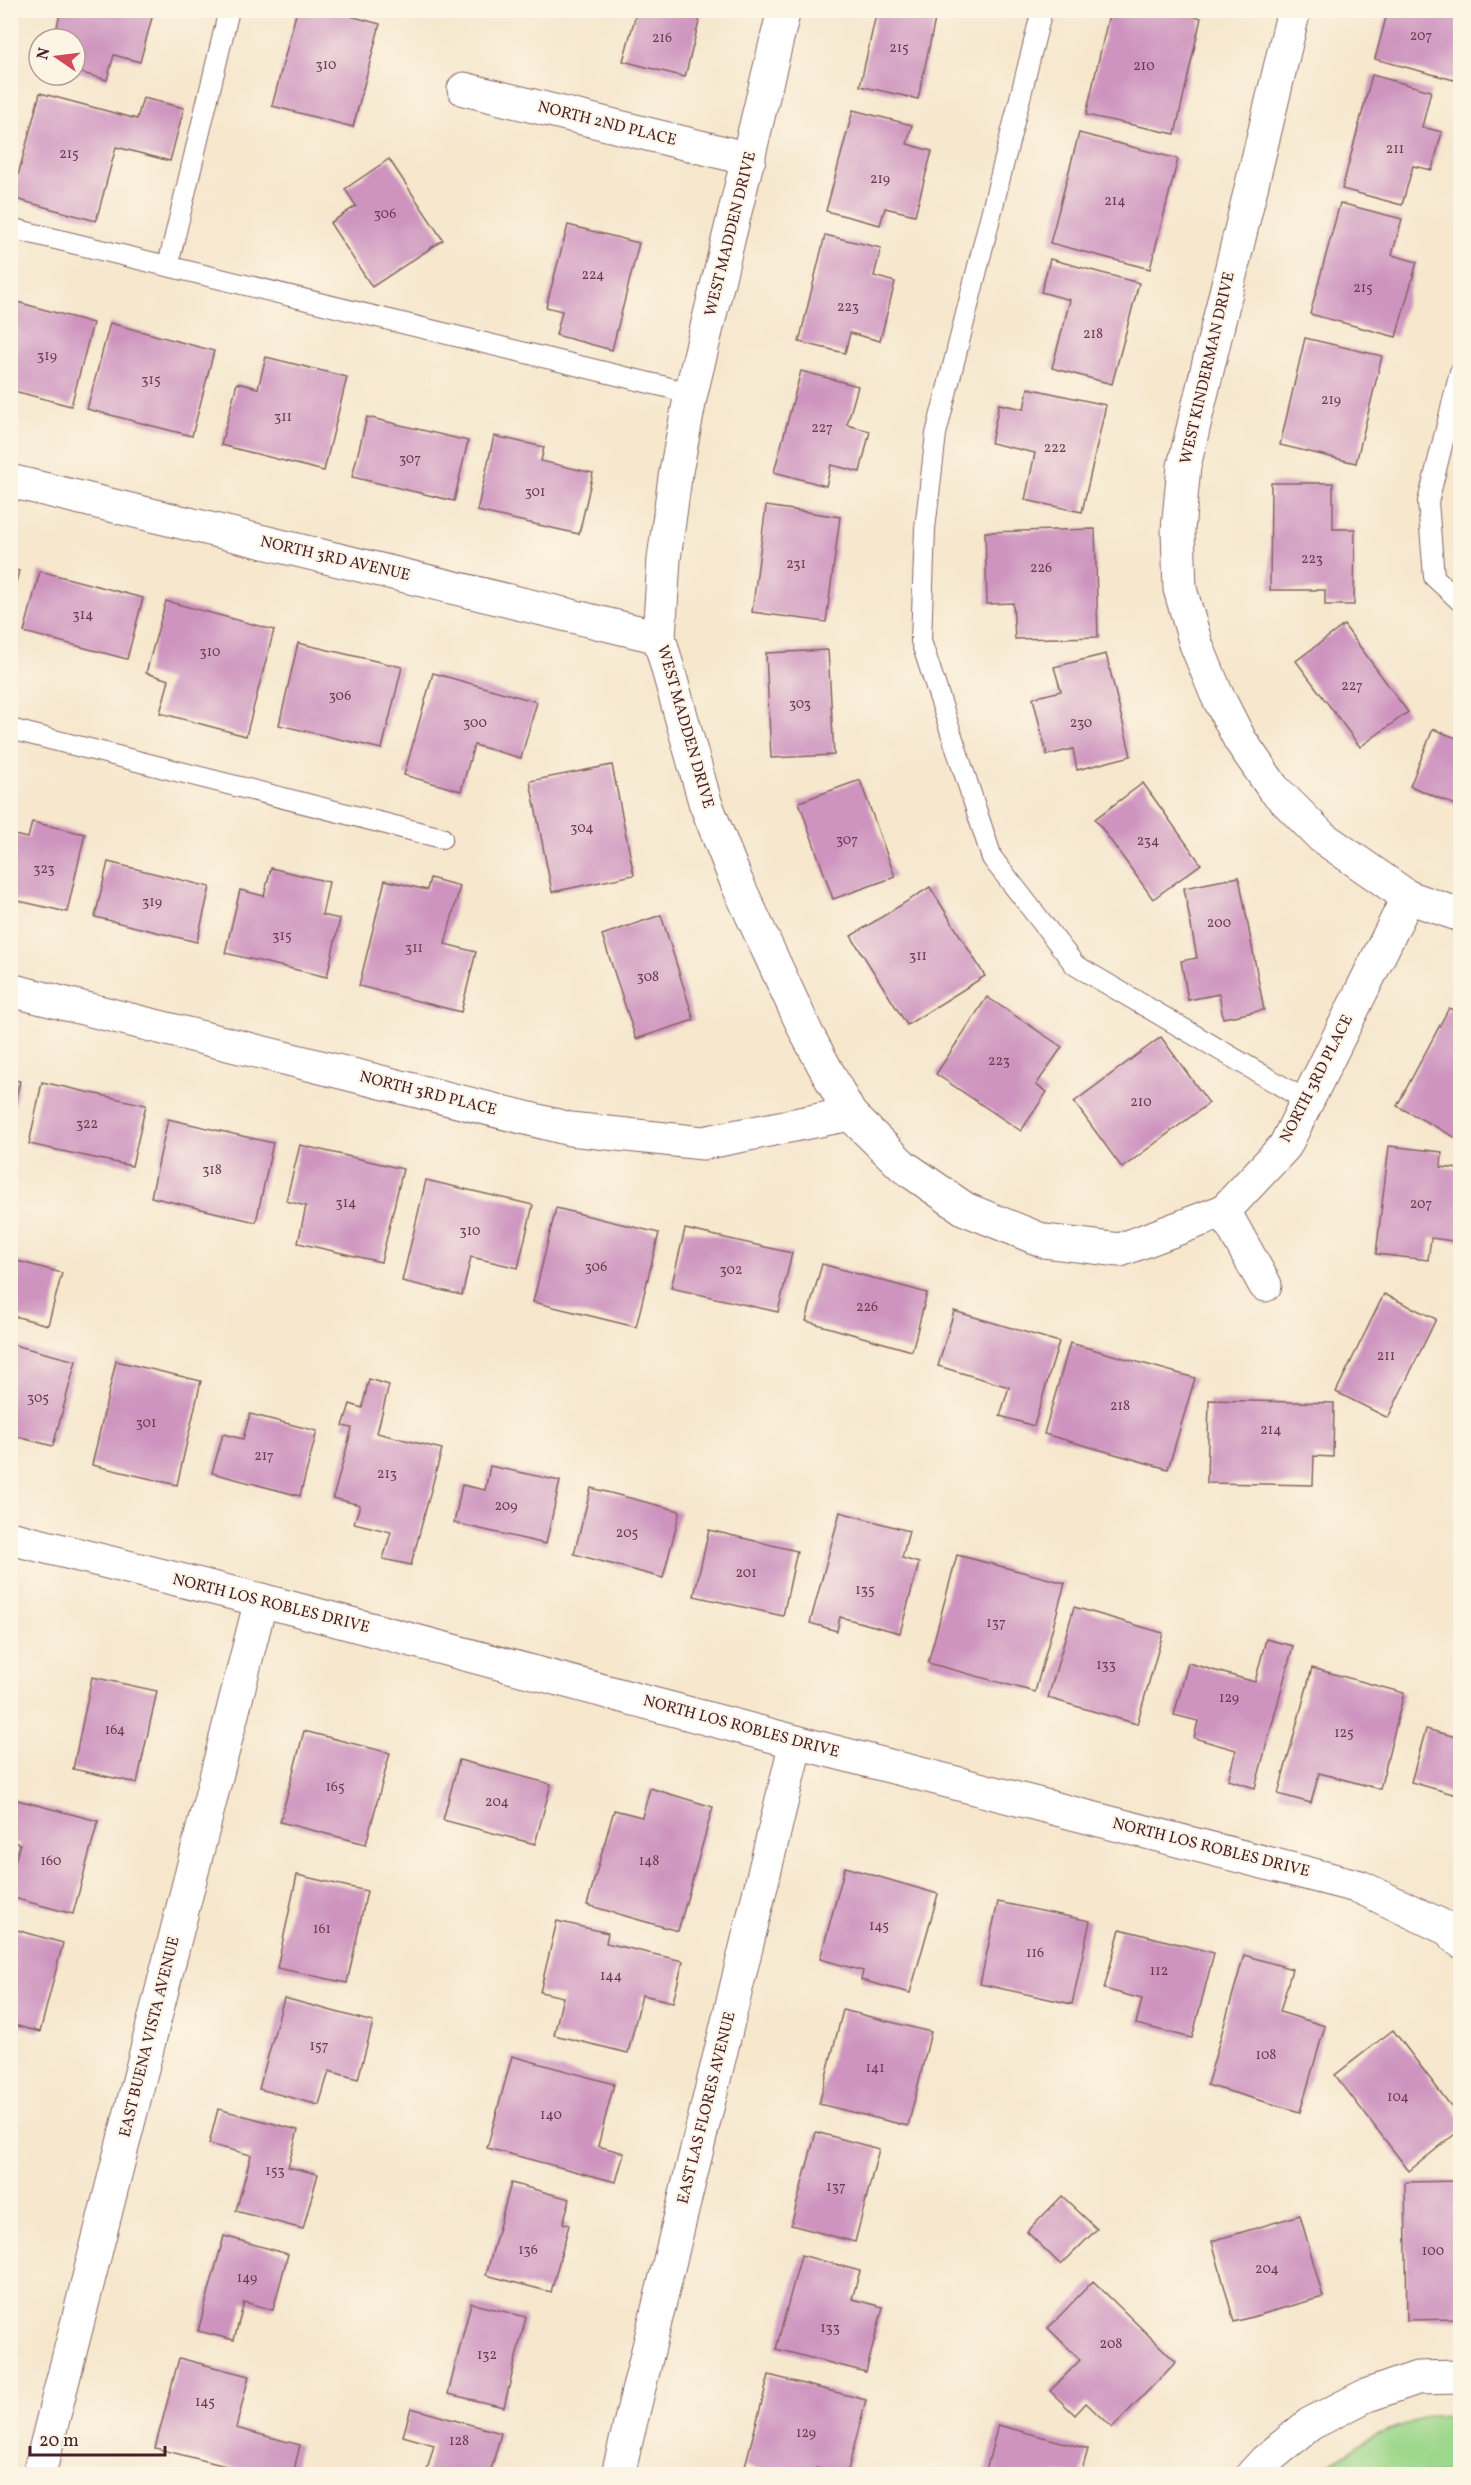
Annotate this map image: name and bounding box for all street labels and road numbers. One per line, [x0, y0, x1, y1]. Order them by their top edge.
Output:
street label: NORTH 2ND PLACE [535, 96, 679, 152]
street label: WEST MADDEN DRIVE [700, 149, 762, 319]
street label: WEST KINDERMAN DRIVE [1175, 270, 1241, 466]
street label: NORTH 3RD AVENUE [258, 531, 412, 587]
street label: WEST MADDEN DRIVE [651, 643, 719, 811]
street label: NORTH 3RD PLACE [1275, 1011, 1359, 1147]
street label: NORTH 3RD PLACE [357, 1066, 499, 1122]
street label: NORTH LOS ROBLES DRIVE [170, 1569, 372, 1639]
street label: NORTH LOS ROBLES DRIVE [640, 1690, 842, 1764]
street label: NORTH LOS ROBLES DRIVE [1110, 1813, 1312, 1883]
street label: EAST BUENA VISTA AVENUE [114, 1934, 186, 2140]
street label: EAST LAS FLORES AVENUE [672, 2010, 742, 2206]

